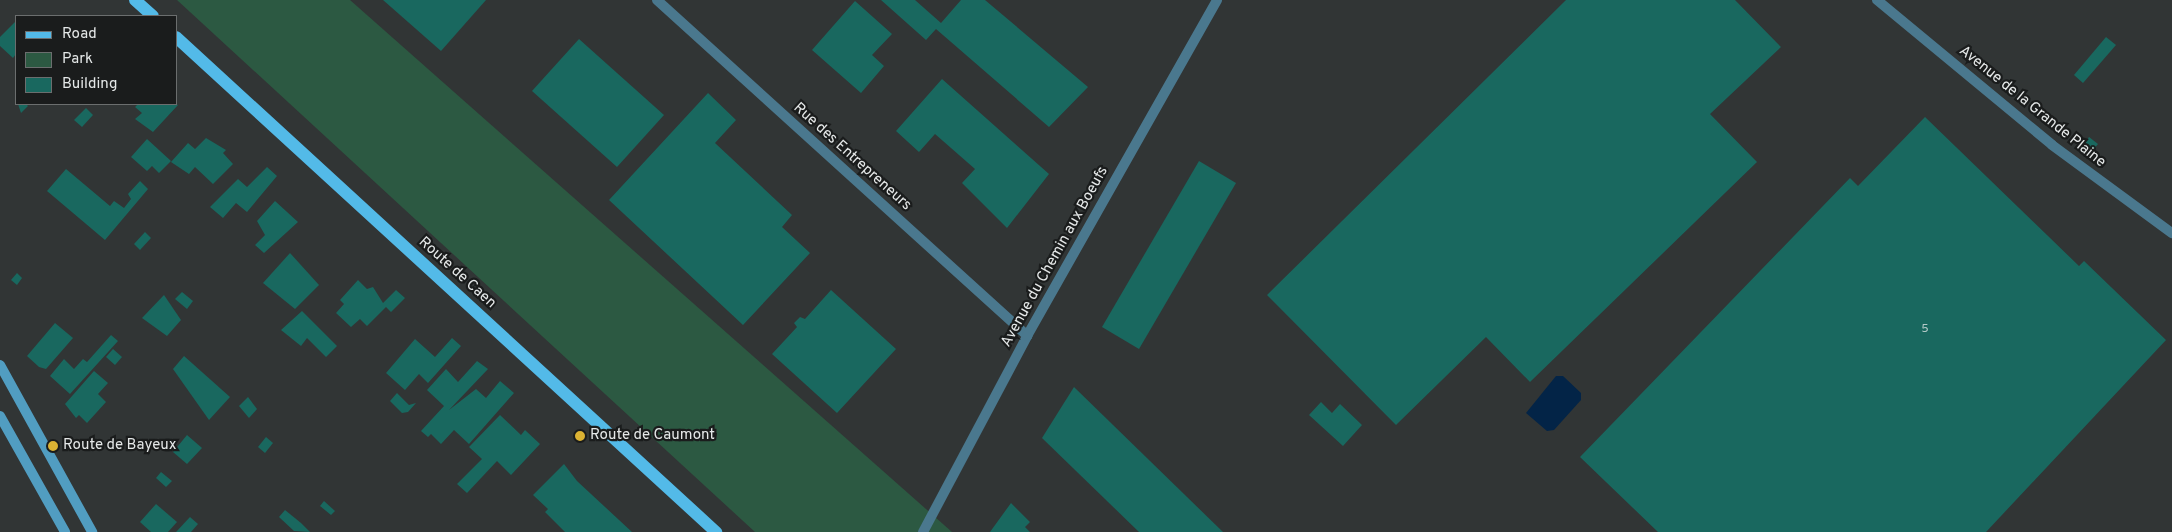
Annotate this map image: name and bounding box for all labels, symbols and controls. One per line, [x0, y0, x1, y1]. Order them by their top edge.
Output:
legend [15, 15, 178, 105]
text: Road [62, 25, 97, 44]
street label: Avenue de la Grande Plaine [1955, 42, 2109, 172]
text: Park [62, 50, 93, 69]
text: Building [62, 75, 117, 94]
street label: Rue des Entrepreneurs [789, 99, 915, 215]
street label: Avenue du Chemin aux Boeufs [998, 164, 1112, 350]
street label: Route de Caen [415, 234, 499, 312]
house number: 5 [1921, 323, 1929, 337]
place label: Route de Caumont [590, 427, 715, 445]
marker: Route de Caumont [574, 430, 586, 442]
place label: Route de Bayeux [63, 437, 177, 455]
marker: Route de Bayeux [47, 440, 59, 452]

